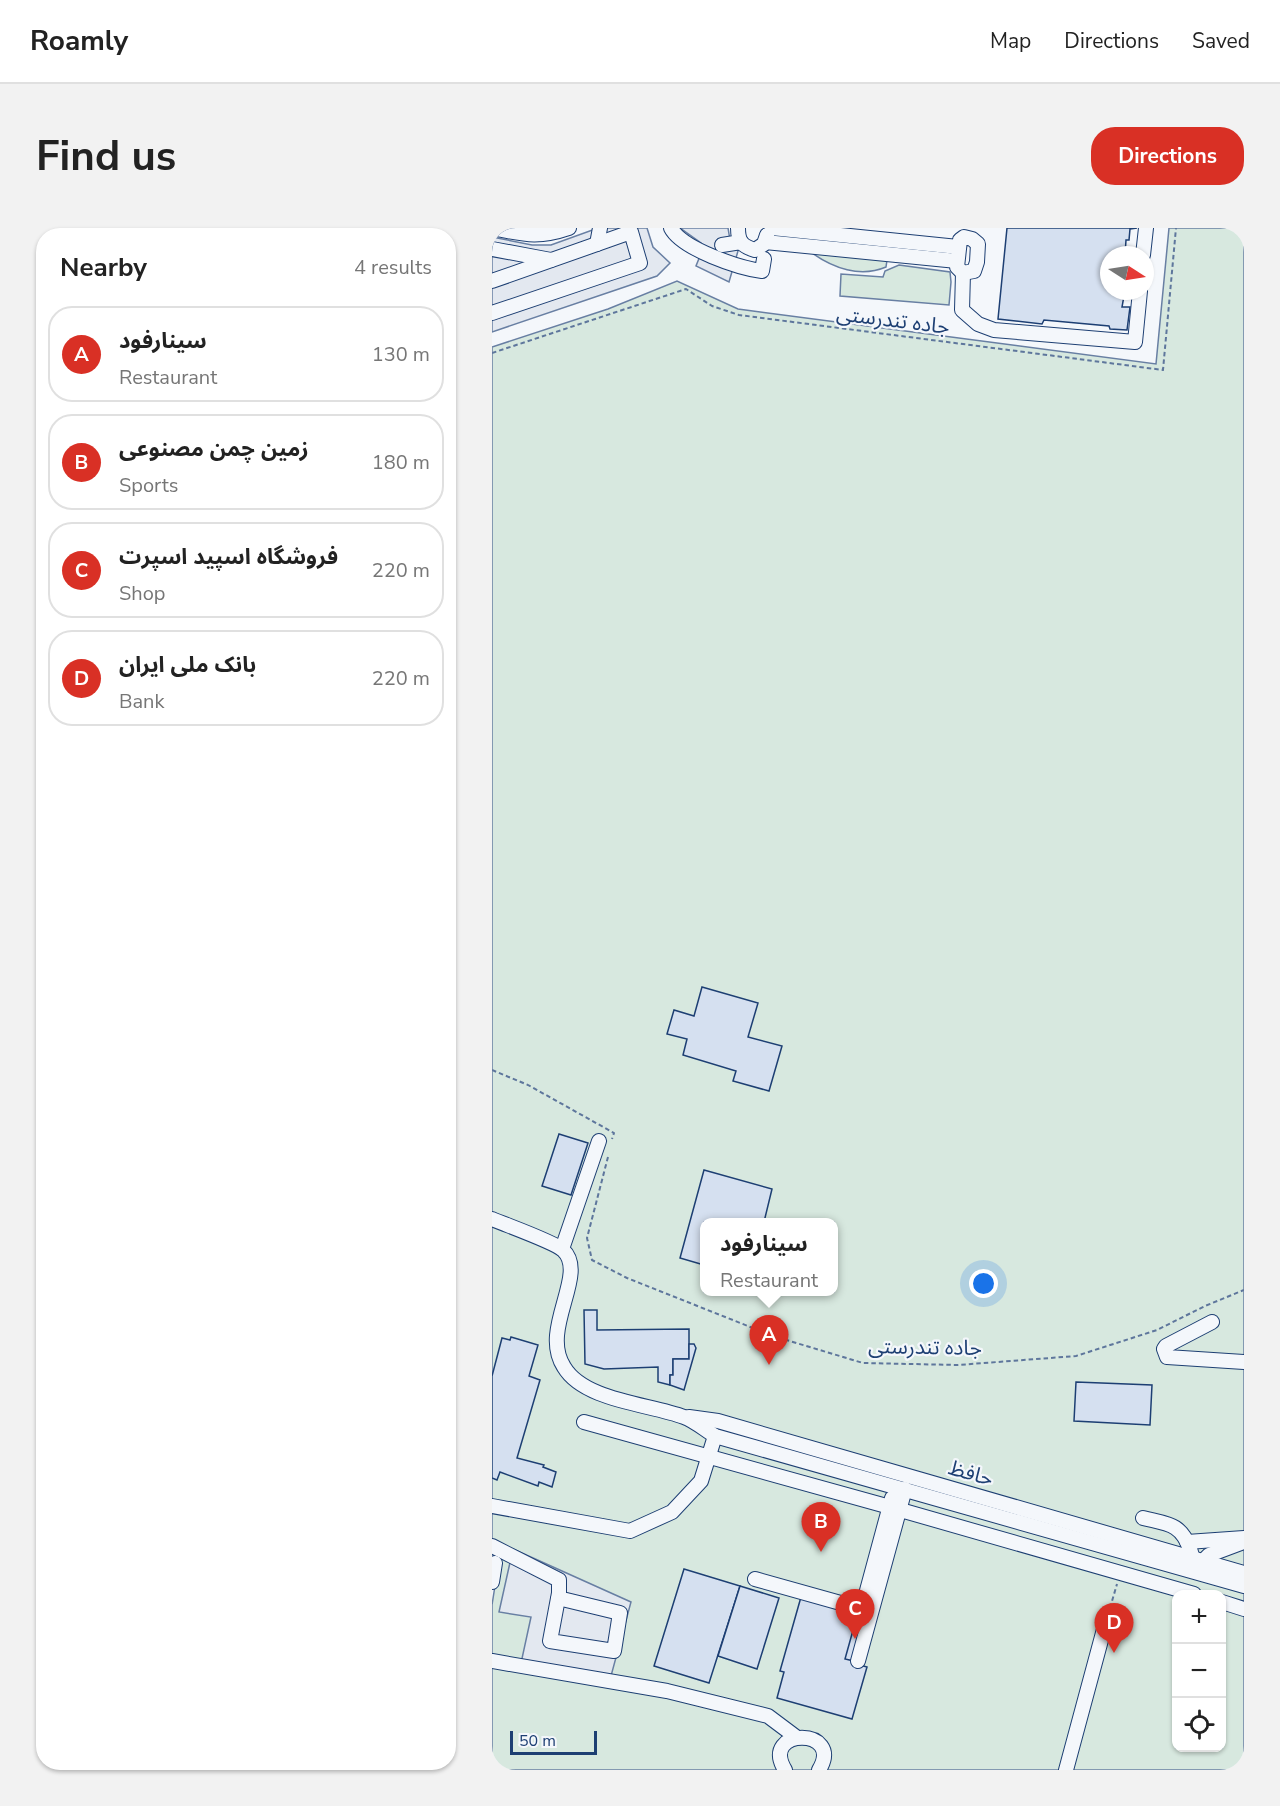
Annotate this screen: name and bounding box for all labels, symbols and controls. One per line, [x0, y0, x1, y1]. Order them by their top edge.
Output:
text: Roamly [30, 22, 128, 60]
text: Map [990, 27, 1031, 55]
text: Directions [1064, 27, 1159, 55]
text: Saved [1192, 27, 1250, 55]
button: Directions [1091, 127, 1244, 185]
text: Find us [36, 128, 176, 185]
north arrow [1100, 246, 1154, 300]
text: Nearby [60, 250, 147, 285]
text: 4 results [354, 254, 432, 281]
street label: جاده تندرستی [835, 299, 951, 341]
text: سینارفود [119, 326, 207, 356]
text: A [74, 341, 89, 368]
text: 130 m [372, 341, 430, 368]
text: Restaurant [119, 364, 217, 391]
text: زمین چمن مصنوعی [119, 434, 309, 464]
text: B [75, 449, 88, 476]
text: 180 m [372, 449, 430, 476]
text: Sports [119, 472, 178, 499]
text: فروشگاه اسپید اسپرت [119, 542, 338, 572]
text: C [75, 557, 88, 584]
text: 220 m [372, 557, 430, 584]
text: Shop [119, 580, 165, 607]
text: بانک ملی ایران [119, 650, 256, 680]
text: D [74, 665, 89, 692]
text: 220 m [372, 665, 430, 692]
text: Bank [119, 688, 164, 715]
popup [700, 1218, 838, 1296]
text: سینارفود [720, 1229, 808, 1259]
text: Restaurant [720, 1267, 818, 1294]
your location [969, 1269, 998, 1298]
pin: A [750, 1316, 788, 1365]
street label: جاده تندرستی [868, 1332, 982, 1362]
street label: حافظ [945, 1453, 997, 1493]
pin: B [802, 1502, 840, 1552]
pin: C [836, 1590, 874, 1639]
map controls [1172, 1590, 1226, 1752]
button: + [1172, 1590, 1226, 1644]
pin: D [1094, 1604, 1134, 1653]
button: − [1172, 1644, 1226, 1698]
button: locate [1172, 1698, 1226, 1752]
scale bar [510, 1728, 597, 1756]
text: 50 m [519, 1730, 556, 1752]

